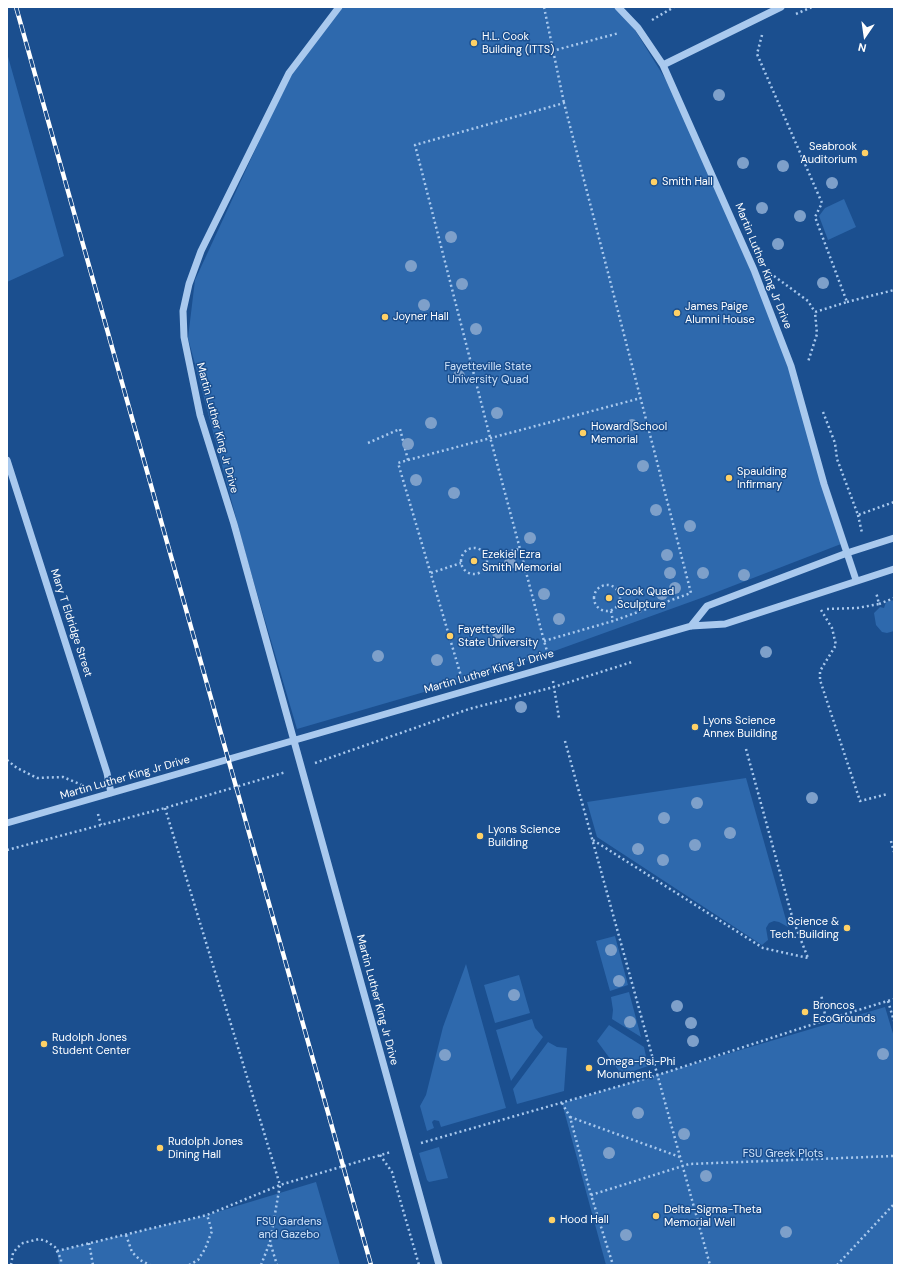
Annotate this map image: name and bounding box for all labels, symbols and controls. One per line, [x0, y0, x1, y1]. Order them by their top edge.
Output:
north arrow [845, 16, 885, 56]
place label: H.L. Cook Building (ITTS) [482, 30, 554, 56]
marker: H.L. Cook Building (ITTS) [469, 38, 479, 48]
text: N [857, 40, 868, 55]
place label: Seabrook Auditorium [800, 140, 857, 166]
marker: Seabrook Auditorium [860, 148, 870, 158]
place label: Smith Hall [662, 175, 713, 189]
marker: Smith Hall [649, 177, 659, 187]
street label: Martin Luther King Jr Drive [732, 201, 794, 331]
place label: James Paige Alumni House [685, 300, 755, 326]
marker: James Paige Alumni House [672, 308, 682, 318]
place label: Joyner Hall [393, 310, 449, 324]
marker: Joyner Hall [380, 312, 390, 322]
park label: Fayetteville State University Quad [445, 360, 531, 386]
street label: Martin Luther King Jr Drive [193, 361, 241, 495]
place label: Howard School Memorial [591, 420, 667, 446]
marker: Howard School Memorial [578, 428, 588, 438]
place label: Spaulding Infirmary [737, 465, 787, 491]
marker: Spaulding Infirmary [724, 473, 734, 483]
place label: Ezekiel Ezra Smith Memorial [482, 548, 561, 574]
marker: Ezekiel Ezra Smith Memorial [469, 556, 479, 566]
street label: Mary T Eldridge Street [47, 567, 95, 679]
place label: Cook Quad Sculpture [617, 585, 674, 611]
marker: Cook Quad Sculpture [604, 593, 614, 603]
place label: Fayetteville State University [458, 623, 538, 649]
marker: Fayetteville State University [445, 631, 455, 641]
street label: Martin Luther King Jr Drive [423, 647, 555, 697]
place label: Lyons Science Annex Building [703, 714, 777, 740]
marker: Lyons Science Annex Building [690, 722, 700, 732]
street label: Martin Luther King Jr Drive [59, 753, 191, 803]
place label: Lyons Science Building [488, 823, 560, 849]
marker: Lyons Science Building [475, 831, 485, 841]
place label: Science & Tech. Building [770, 915, 839, 941]
marker: Science & Tech. Building [842, 923, 852, 933]
street label: Martin Luther King Jr Drive [353, 933, 401, 1067]
place label: Broncos EcoGrounds [813, 999, 876, 1025]
marker: Broncos EcoGrounds [800, 1007, 810, 1017]
place label: Rudolph Jones Student Center [52, 1031, 131, 1057]
marker: Rudolph Jones Student Center [39, 1039, 49, 1049]
place label: Omega-Psi-Phi Monument [597, 1055, 675, 1081]
marker: Omega-Psi-Phi Monument [584, 1063, 594, 1073]
place label: Rudolph Jones Dining Hall [168, 1135, 243, 1161]
marker: Rudolph Jones Dining Hall [155, 1143, 165, 1153]
park label: FSU Greek Plots [743, 1147, 823, 1161]
place label: Delta-Sigma-Theta Memorial Well [664, 1203, 762, 1229]
marker: Delta-Sigma-Theta Memorial Well [651, 1211, 661, 1221]
place label: Hood Hall [560, 1213, 609, 1227]
park label: FSU Gardens and Gazebo [256, 1215, 322, 1241]
marker: Hood Hall [547, 1215, 557, 1225]

